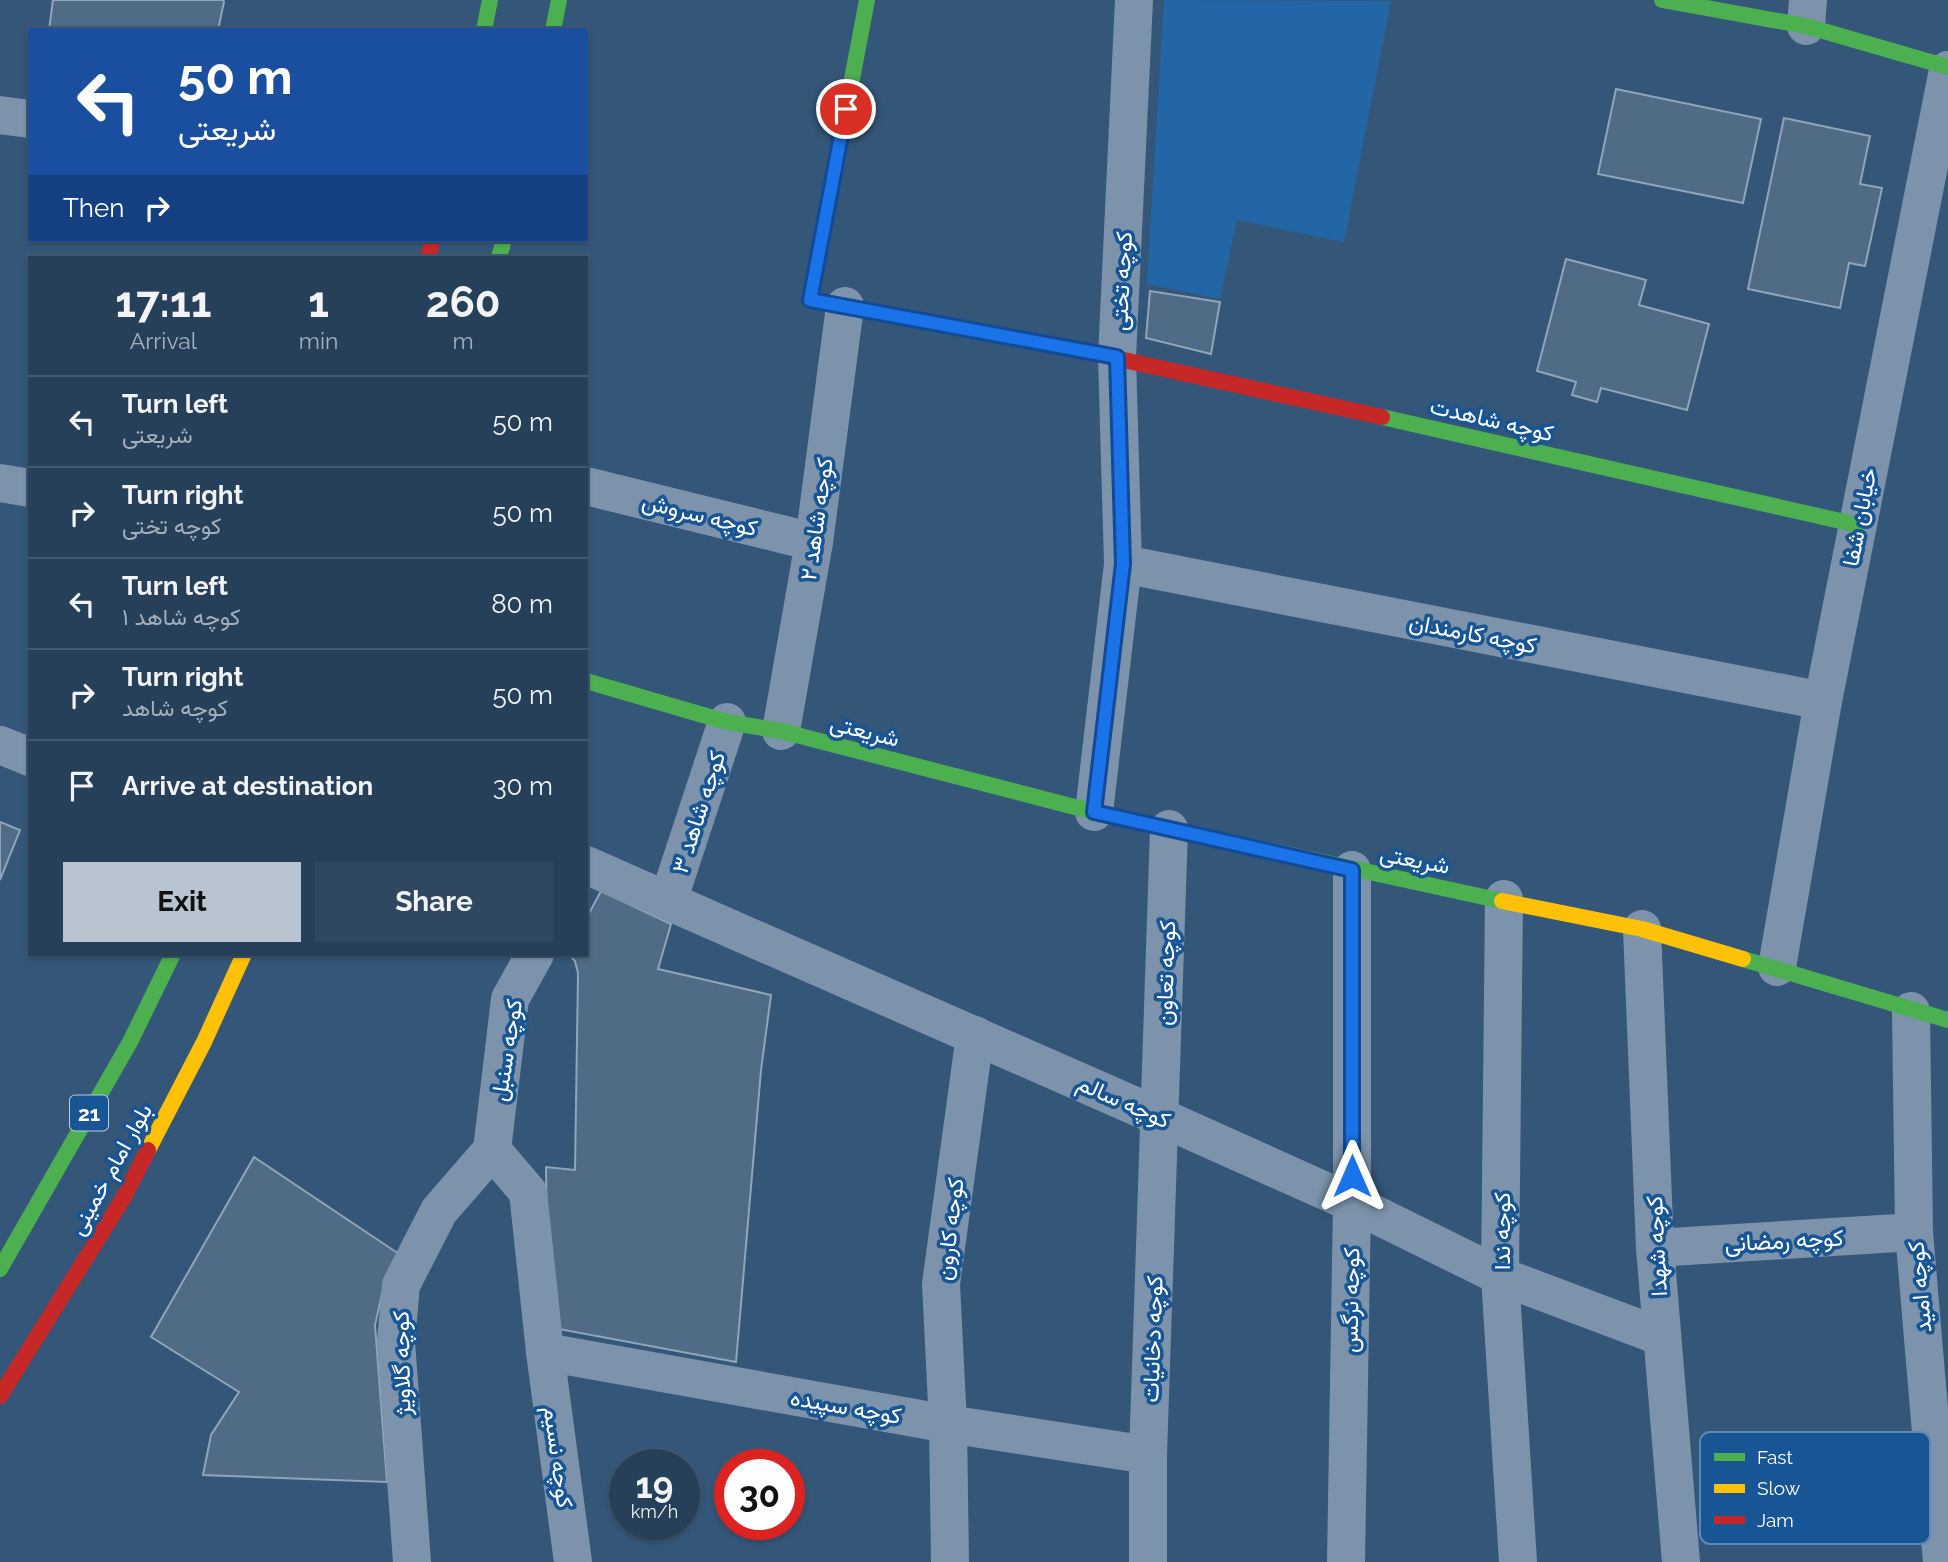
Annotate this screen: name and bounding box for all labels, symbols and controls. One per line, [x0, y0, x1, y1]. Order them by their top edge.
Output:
text: 50 m [178, 48, 293, 105]
icon: left [63, 56, 154, 147]
pin [816, 79, 876, 139]
icon: arrive [827, 90, 865, 128]
text: شریعتی [178, 110, 276, 147]
icon: right [138, 189, 176, 227]
text: Then [63, 193, 124, 223]
street label: کوچه تختی [1105, 231, 1140, 332]
text: 17:11 [115, 278, 212, 327]
text: 1 [308, 278, 329, 327]
text: 260 [426, 278, 501, 327]
text: Arrival [130, 327, 197, 354]
text: min [299, 327, 338, 354]
text: m [453, 327, 474, 354]
text: Turn left [122, 389, 228, 419]
street label: کوچه شاهدت [1427, 392, 1556, 449]
icon: left [63, 403, 101, 441]
text: 50 m [492, 407, 553, 437]
text: شریعتی [122, 421, 193, 448]
street label: کوچه شاهد ۲ [794, 456, 841, 583]
street label: خیابان شفا [1836, 466, 1882, 568]
text: Turn right [122, 480, 243, 510]
street label: کوچه سروش [639, 487, 760, 544]
icon: right [63, 494, 101, 532]
text: 50 m [492, 498, 553, 528]
text: کوچه تختی [122, 512, 222, 539]
text: Turn left [122, 571, 228, 601]
icon: left [63, 585, 101, 623]
text: 80 m [491, 589, 553, 619]
text: کوچه شاهد ۱ [122, 603, 241, 630]
street label: کوچه کارمندان [1406, 607, 1539, 662]
text: Turn right [122, 662, 243, 692]
icon: right [63, 676, 101, 714]
text: 50 m [492, 680, 553, 710]
text: کوچه شاهد [122, 694, 228, 721]
street label: شریعتی [827, 708, 902, 754]
street label: کوچه شاهد ۳ [666, 747, 733, 878]
icon: arrive [63, 767, 101, 805]
text: Arrive at destination [122, 771, 373, 801]
text: 30 m [493, 771, 553, 801]
street label: شریعتی [1377, 839, 1452, 881]
button: Exit [63, 862, 301, 942]
button: Share [315, 862, 553, 942]
street label: کوچه تعاون [1150, 920, 1183, 1026]
street label: کوچه سنبل [485, 997, 530, 1103]
street label: کوچه سالم [1072, 1069, 1175, 1136]
road number: 21 [70, 1096, 108, 1130]
street label: بلوار امام خمینی [63, 1099, 159, 1240]
position arrow [1315, 1139, 1389, 1213]
street label: کوچه کارون [929, 1176, 972, 1282]
street label: کوچه ندا [1488, 1192, 1518, 1270]
street label: کوچه شهدا [1640, 1195, 1675, 1297]
street label: کوچه رمضانی [1724, 1223, 1844, 1260]
street label: کوچه امید [1902, 1240, 1939, 1334]
street label: کوچه نرگس [1336, 1247, 1367, 1353]
street label: کوچه دخانیات [1136, 1275, 1171, 1403]
street label: کوچه گلاویژ [387, 1310, 418, 1417]
street label: کوچه سپیده [788, 1383, 904, 1432]
street label: کوچه نسیم [536, 1404, 580, 1510]
legend [1700, 1432, 1930, 1544]
text: Fast [1757, 1446, 1793, 1468]
speed limit sign: 30 [714, 1449, 805, 1540]
text: 19 [636, 1465, 673, 1506]
text: Slow [1757, 1477, 1801, 1499]
text: km/h [631, 1501, 678, 1522]
text: Jam [1757, 1509, 1794, 1531]

